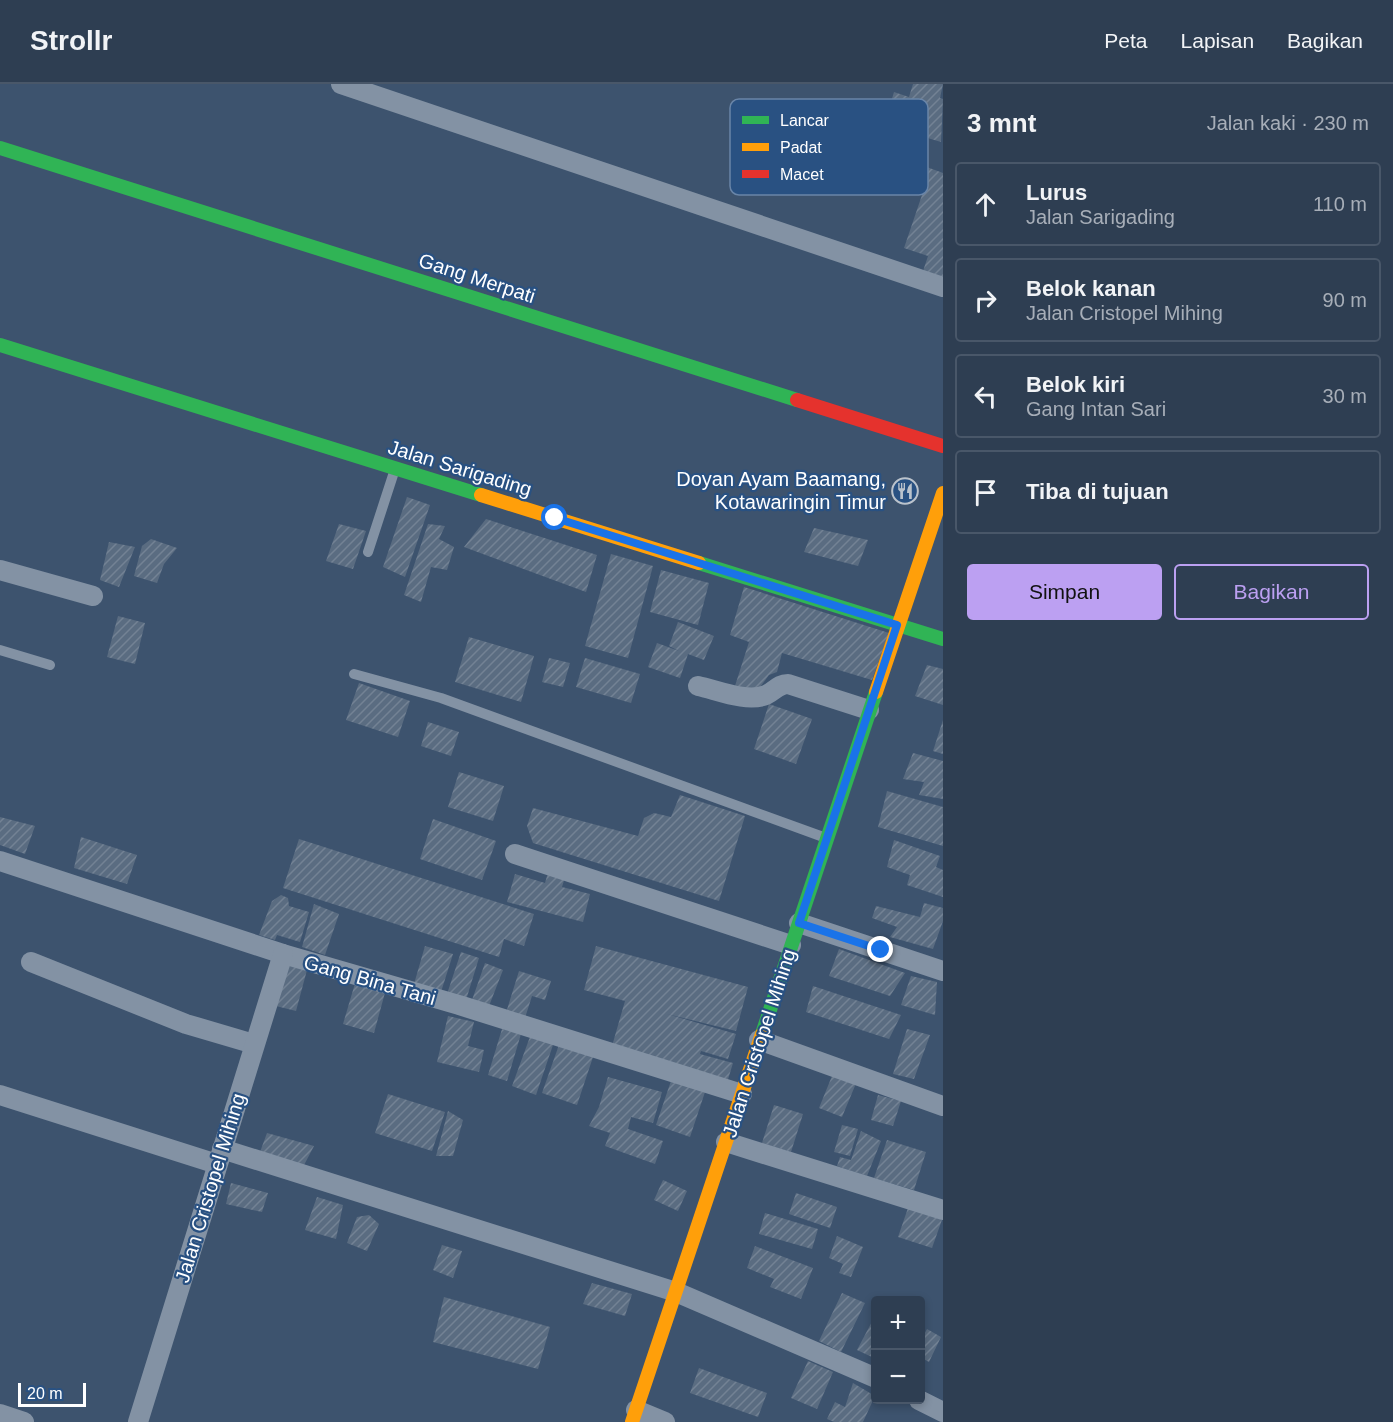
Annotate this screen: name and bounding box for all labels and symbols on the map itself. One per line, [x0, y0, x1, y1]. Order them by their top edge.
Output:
legend [730, 99, 928, 195]
text: Lancar [780, 112, 830, 129]
text: Padat [780, 139, 822, 156]
text: Macet [780, 166, 824, 183]
street label: Gang Merpati [416, 249, 538, 307]
street label: Jalan Sarigading [386, 436, 534, 500]
place label: Doyan Ayam Baamang, Kotawaringin Timur [676, 468, 886, 513]
restaurant icon: Doyan Ayam Baamang, Kotawaringin Timur [890, 476, 920, 506]
route start [541, 504, 567, 530]
route end [867, 936, 893, 962]
street label: Jalan Cristopel Mihing [718, 946, 800, 1140]
street label: Gang Bina Tani [301, 951, 439, 1009]
street label: Jalan Cristopel Mihing [171, 1091, 249, 1285]
scale bar [18, 1380, 86, 1408]

